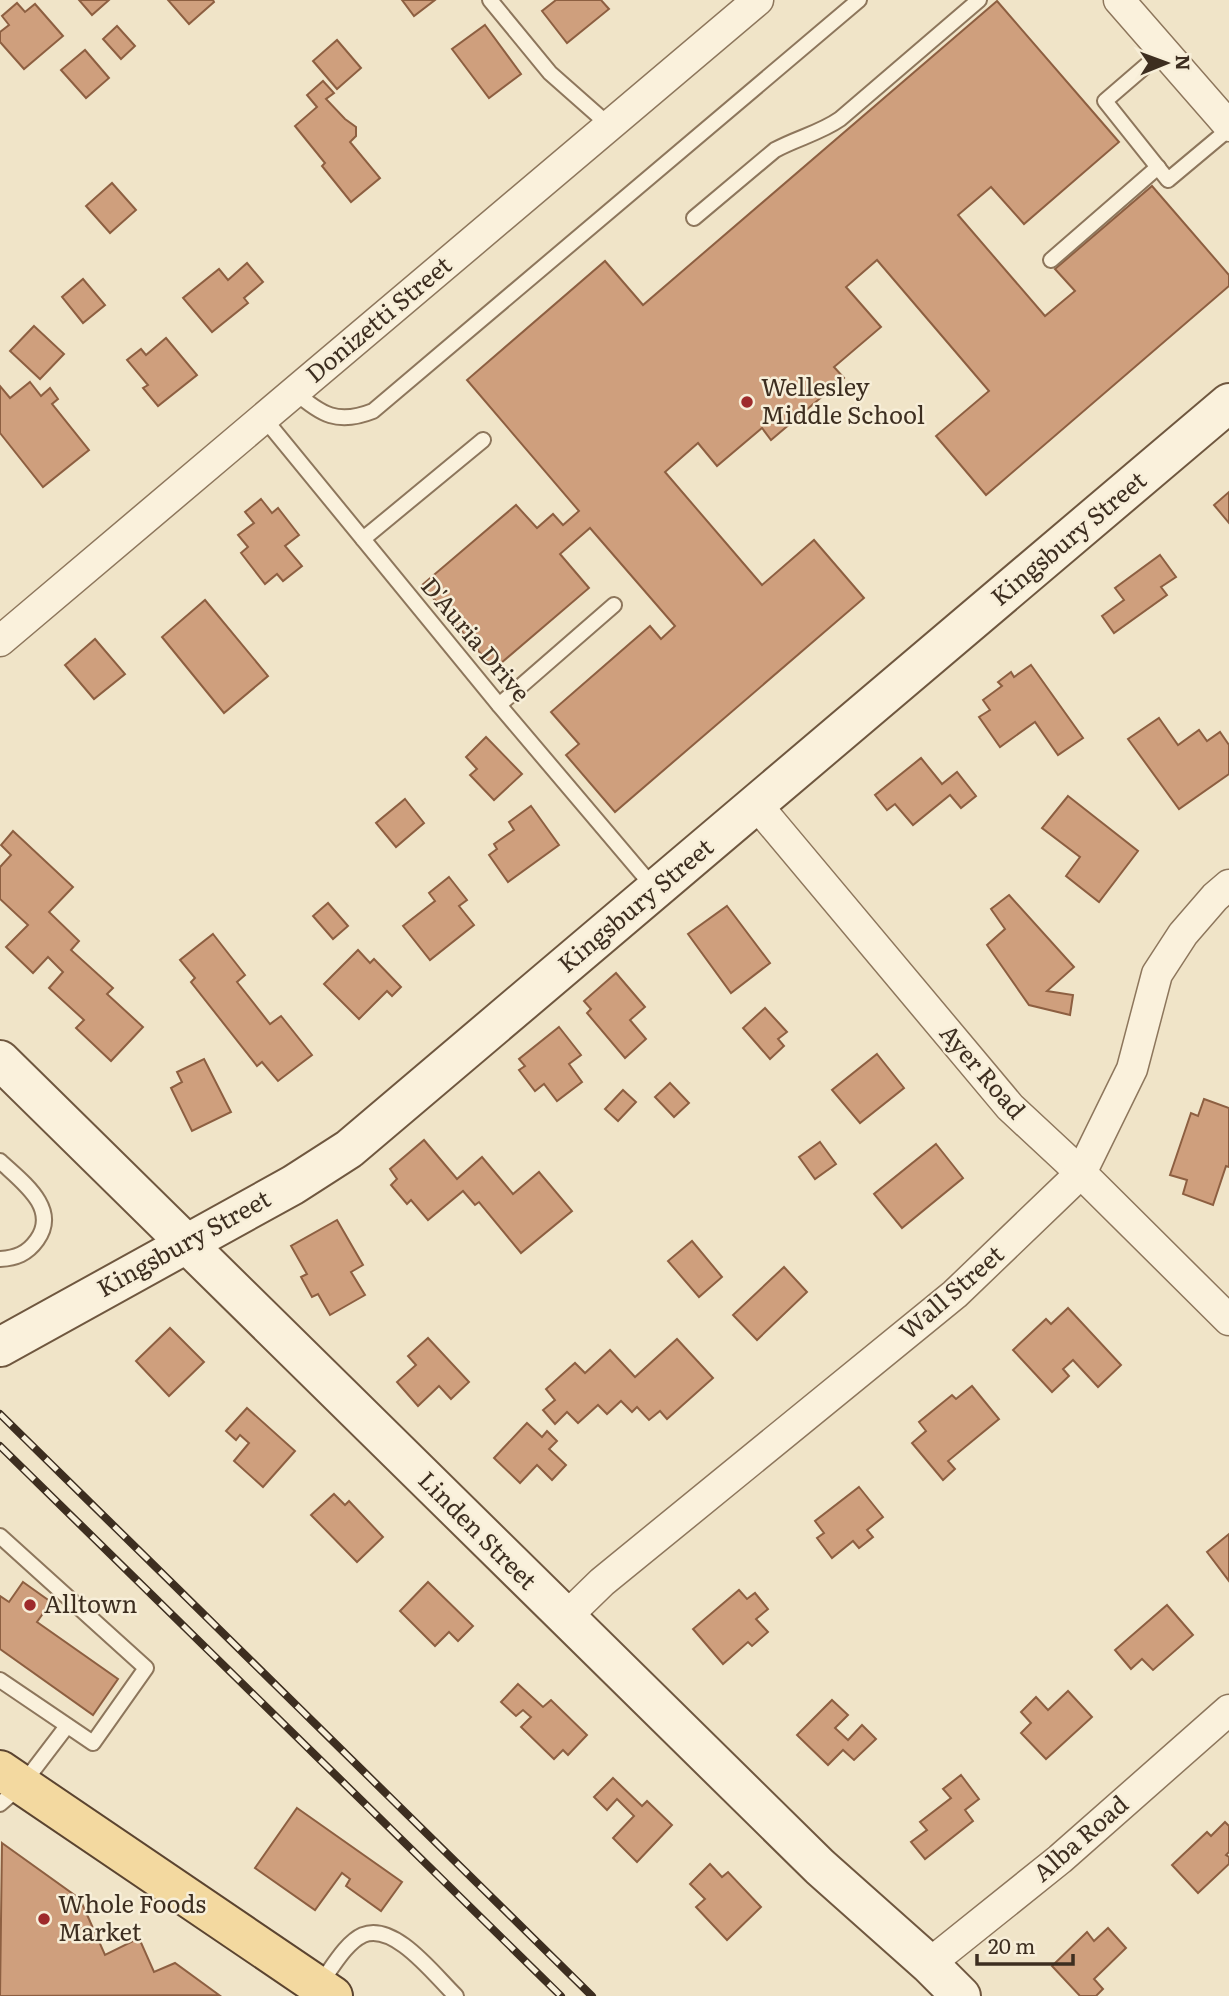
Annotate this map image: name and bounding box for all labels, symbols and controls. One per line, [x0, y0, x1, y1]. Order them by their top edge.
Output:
north arrow [1131, 28, 1201, 98]
text: N [1170, 54, 1198, 71]
street label: Donizetti Street [297, 246, 458, 390]
place label: Wellesley Middle School [761, 368, 925, 431]
marker: Wellesley Middle School [739, 394, 755, 410]
street label: Kingsbury Street [982, 461, 1153, 613]
street label: D'Auria Drive [414, 568, 540, 708]
street label: Kingsbury Street [549, 828, 720, 980]
street label: Ayer Road [933, 1015, 1035, 1126]
street label: Kingsbury Street [90, 1179, 276, 1304]
street label: Wall Street [890, 1236, 1010, 1346]
street label: Linden Street [412, 1462, 546, 1597]
place label: Alltown [44, 1585, 138, 1620]
marker: Alltown [22, 1597, 38, 1613]
street label: Alba Road [1024, 1786, 1135, 1888]
place label: Whole Foods Market [58, 1885, 206, 1948]
marker: Whole Foods Market [36, 1911, 52, 1927]
scale bar [977, 1923, 1073, 1967]
text: 20 m [988, 1929, 1035, 1960]

